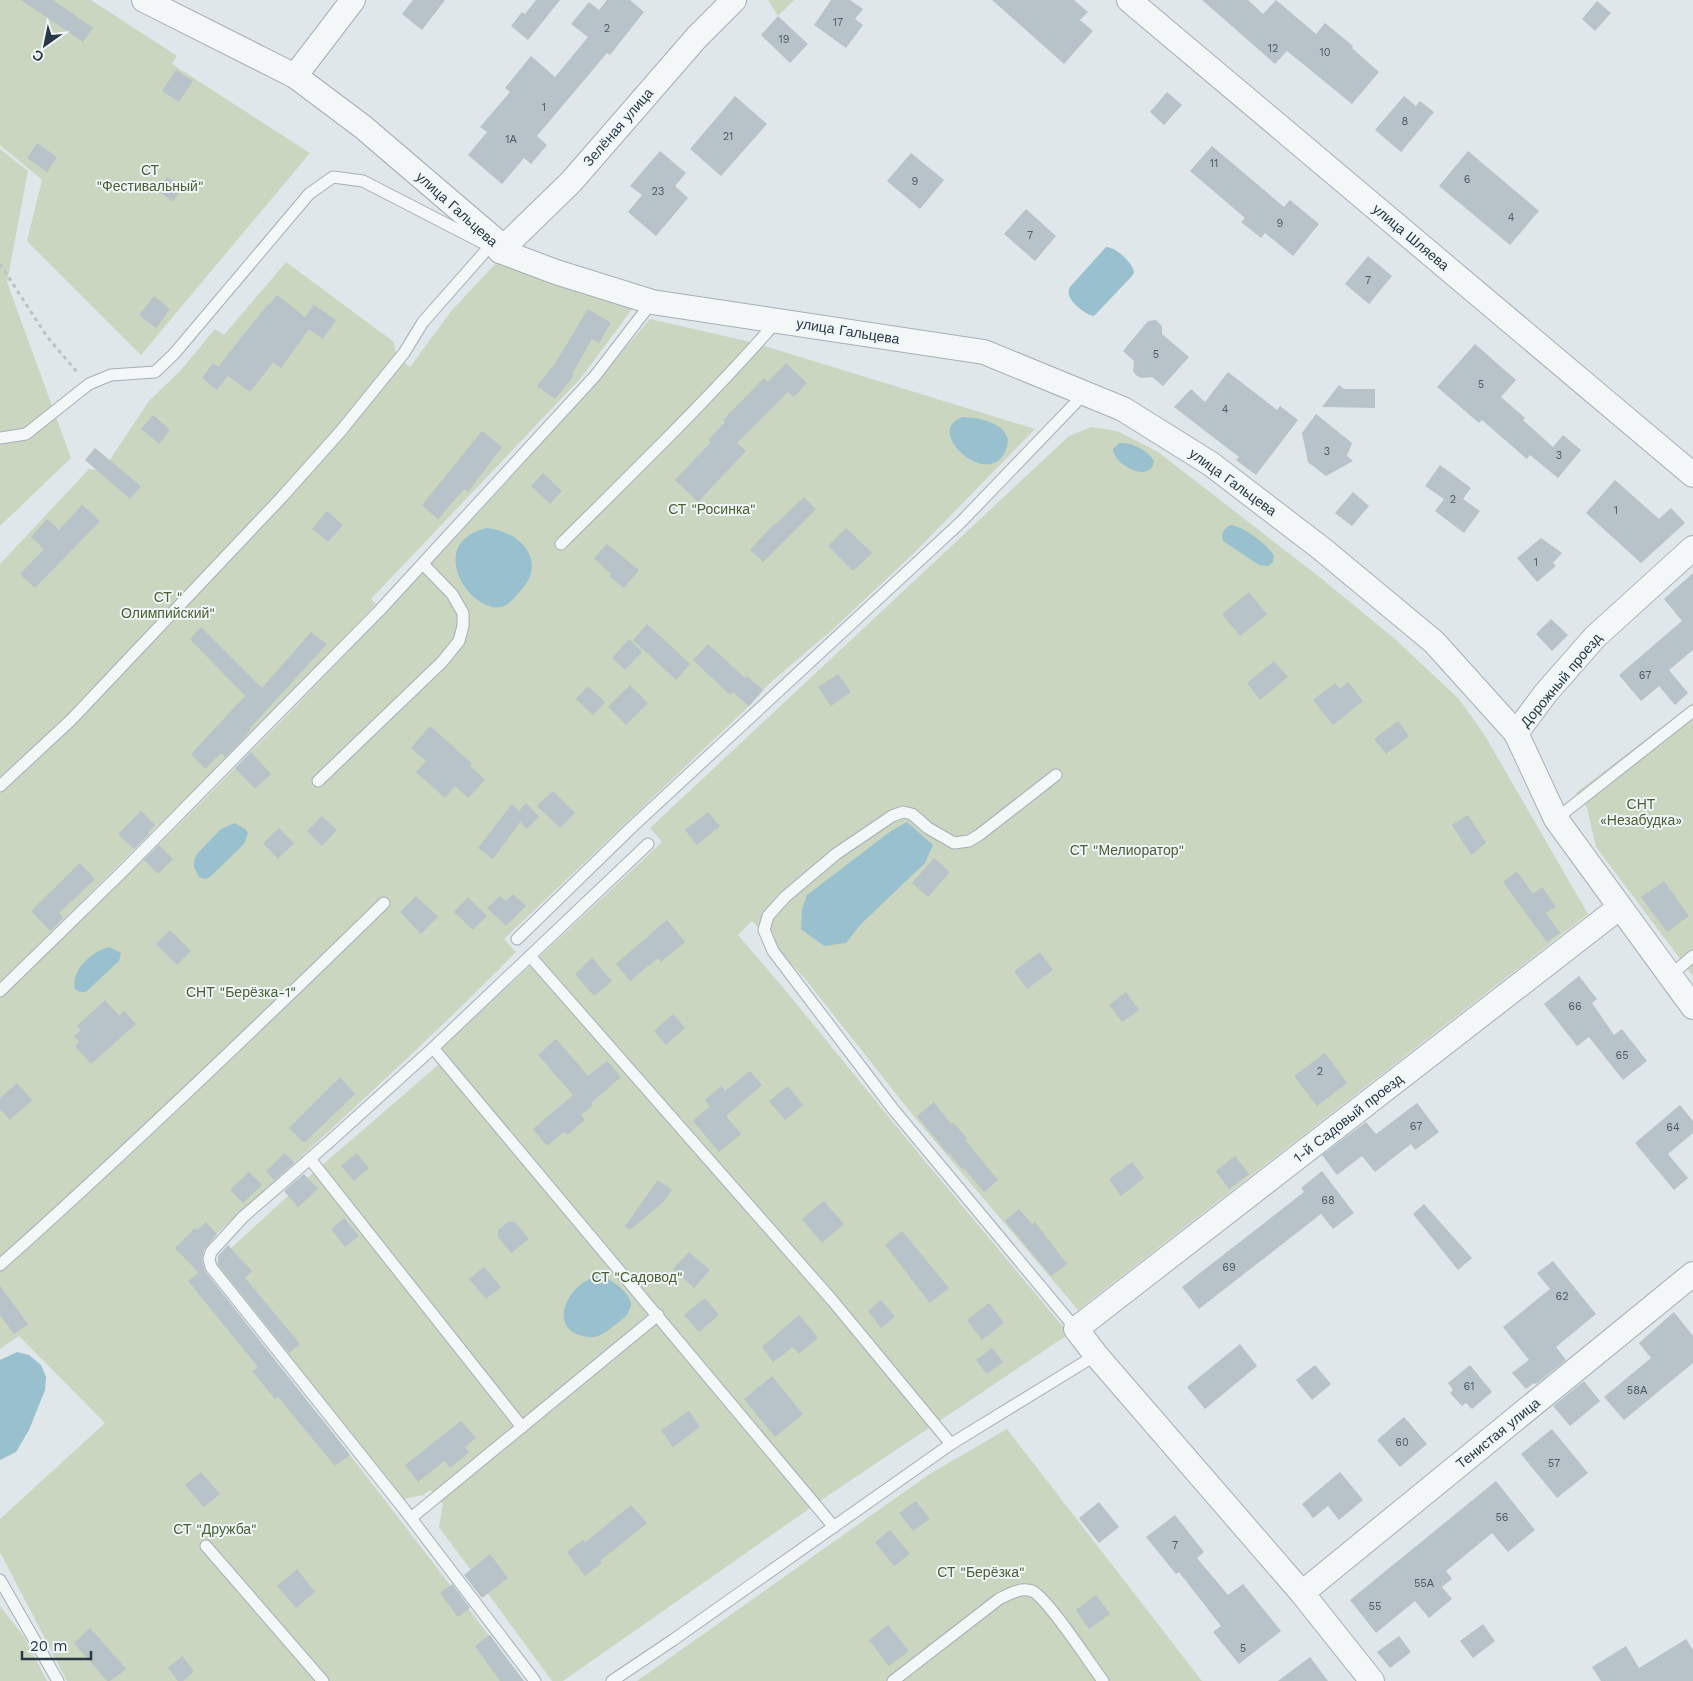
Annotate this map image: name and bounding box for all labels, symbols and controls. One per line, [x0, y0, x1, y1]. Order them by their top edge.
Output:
house number: 17 [833, 16, 843, 29]
north arrow [20, 20, 70, 70]
house number: 2 [604, 22, 610, 35]
house number: 19 [778, 33, 790, 46]
house number: 12 [1268, 42, 1278, 55]
text: С [29, 46, 47, 65]
house number: 10 [1319, 46, 1331, 59]
street label: Зелёная улица [580, 85, 656, 169]
house number: 1 [542, 101, 546, 114]
house number: 8 [1402, 115, 1409, 128]
house number: 21 [723, 130, 733, 143]
house number: 1А [505, 133, 517, 146]
house number: 11 [1210, 157, 1218, 170]
park label: СТ "Фестивальный" [96, 162, 204, 194]
street label: улица Гальцева [413, 168, 501, 250]
house number: 6 [1464, 173, 1471, 186]
house number: 9 [912, 175, 919, 188]
house number: 23 [652, 185, 664, 198]
street label: улица Шляева [1370, 200, 1453, 274]
house number: 4 [1508, 211, 1515, 224]
house number: 9 [1277, 217, 1284, 230]
house number: 7 [1027, 229, 1033, 242]
house number: 7 [1365, 274, 1371, 287]
street label: улица Гальцева [795, 315, 901, 347]
house number: 5 [1153, 348, 1159, 361]
house number: 5 [1478, 378, 1484, 391]
house number: 4 [1222, 403, 1229, 416]
street label: улица Гальцева [1186, 445, 1280, 519]
house number: 3 [1324, 445, 1330, 458]
house number: 3 [1556, 449, 1562, 462]
house number: 2 [1450, 493, 1456, 506]
park label: СТ "Росинка" [668, 501, 756, 517]
house number: 1 [1614, 504, 1618, 517]
house number: 1 [1534, 556, 1538, 569]
park label: СТ " Олимпийский" [121, 589, 215, 621]
street label: Дорожный проезд [1517, 630, 1605, 730]
house number: 67 [1639, 669, 1651, 682]
park label: СНТ «Незабудка» [1600, 796, 1682, 828]
park label: СТ "Мелиоратор" [1070, 842, 1184, 858]
park label: СНТ "Берёзка-1" [186, 984, 296, 1000]
house number: 66 [1568, 1000, 1582, 1013]
house number: 65 [1615, 1049, 1629, 1062]
house number: 2 [1317, 1065, 1323, 1078]
street label: 1-й Садовый проезд [1290, 1070, 1406, 1166]
house number: 67 [1410, 1120, 1422, 1133]
house number: 64 [1666, 1121, 1680, 1134]
house number: 68 [1321, 1194, 1335, 1207]
house number: 69 [1222, 1261, 1236, 1274]
park label: СТ "Садовод" [591, 1269, 683, 1285]
house number: 62 [1555, 1290, 1569, 1303]
house number: 61 [1464, 1380, 1474, 1393]
house number: 58А [1627, 1384, 1648, 1397]
street label: Тенистая улица [1453, 1394, 1543, 1472]
house number: 60 [1395, 1436, 1409, 1449]
house number: 57 [1548, 1457, 1560, 1470]
house number: 56 [1495, 1511, 1509, 1524]
park label: СТ "Дружба" [173, 1521, 257, 1537]
house number: 7 [1172, 1539, 1178, 1552]
park label: СТ "Берёзка" [937, 1564, 1025, 1580]
house number: 55А [1414, 1577, 1435, 1590]
house number: 55 [1369, 1600, 1381, 1613]
scale bar [22, 1628, 91, 1660]
text: 20 m [30, 1637, 68, 1655]
house number: 5 [1240, 1642, 1246, 1655]

